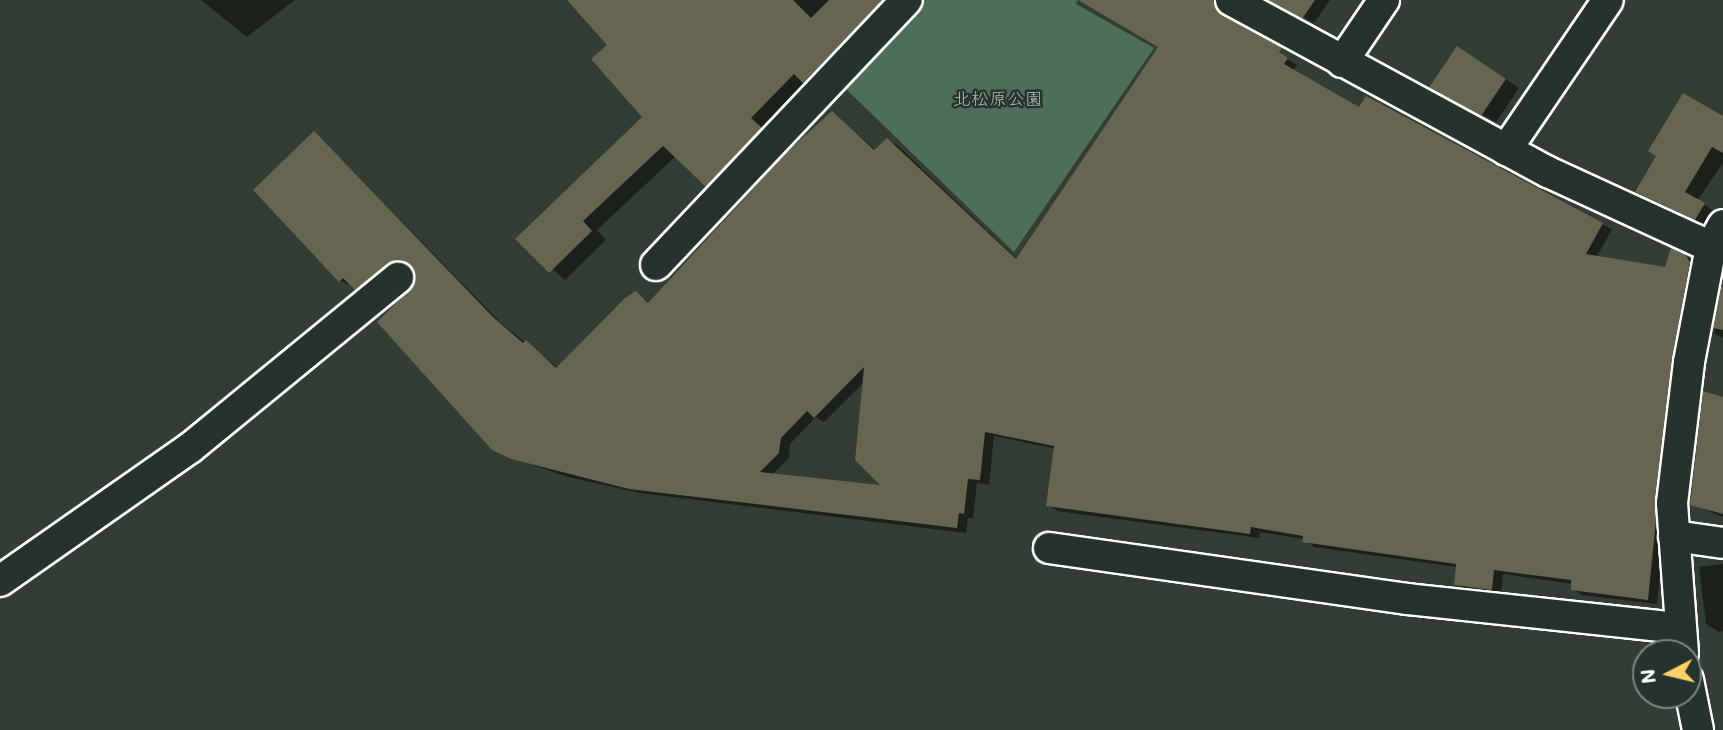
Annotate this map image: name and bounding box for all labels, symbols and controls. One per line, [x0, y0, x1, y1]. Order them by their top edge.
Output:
park label: 北松原公園 [953, 87, 1043, 109]
north arrow [1632, 639, 1702, 709]
text: N [1634, 668, 1661, 685]

